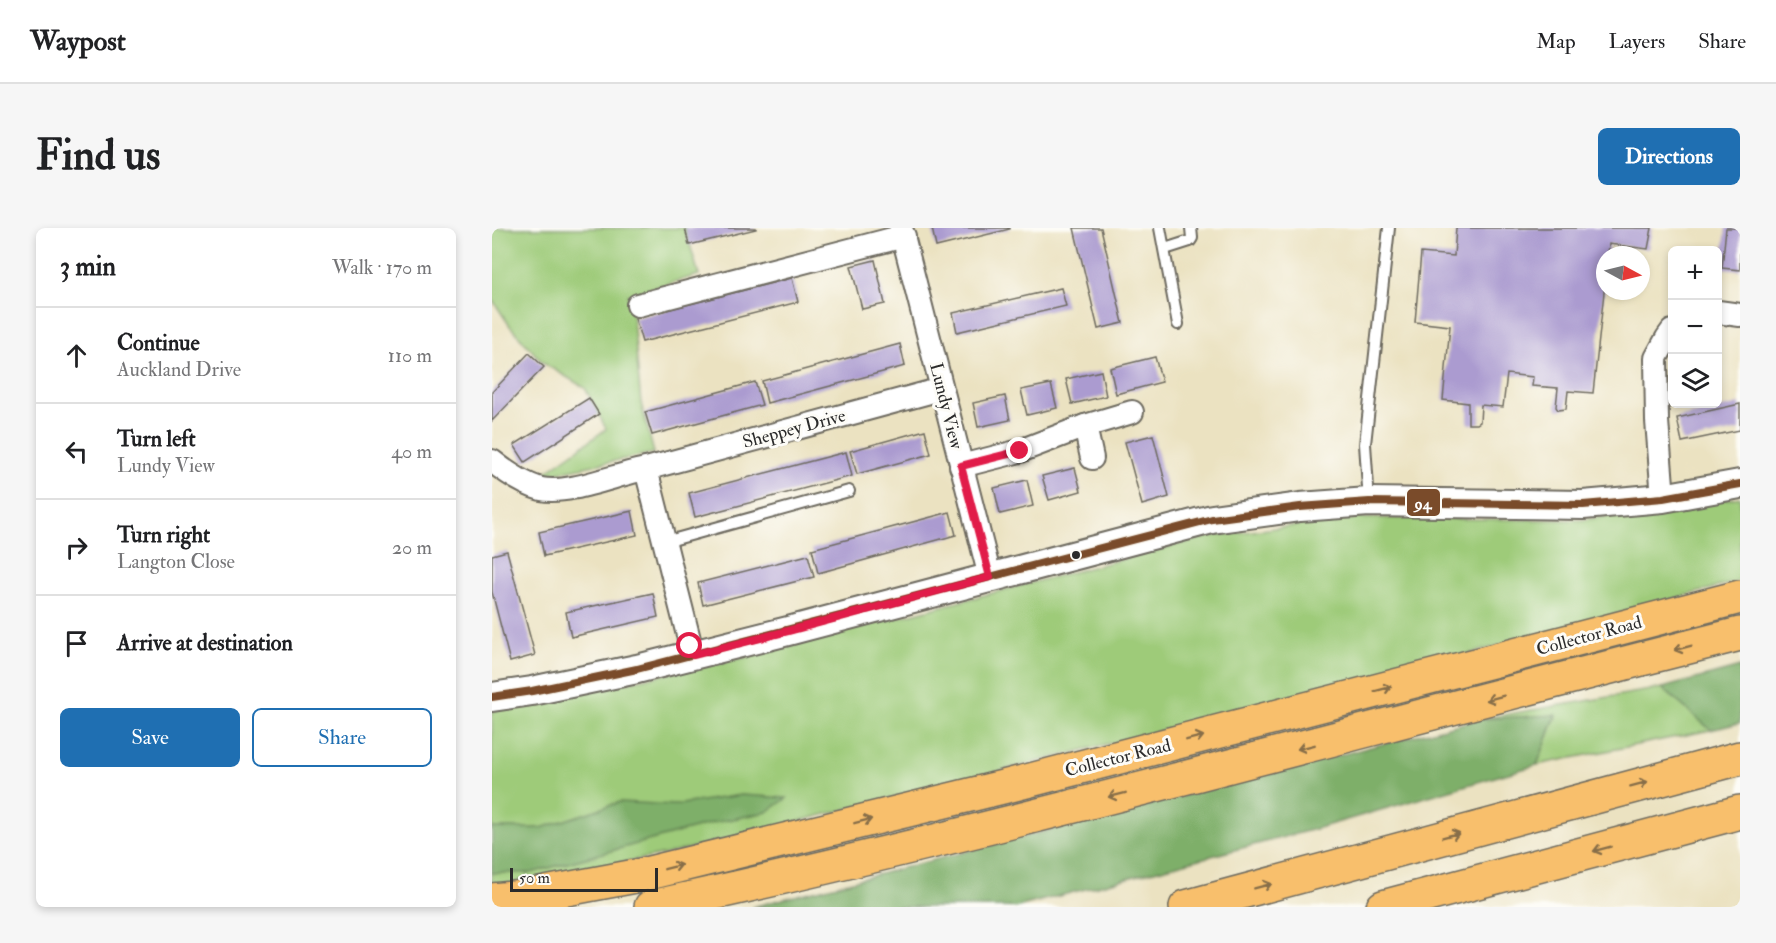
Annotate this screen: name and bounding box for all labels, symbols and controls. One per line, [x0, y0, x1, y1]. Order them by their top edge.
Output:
text: Waypost [30, 24, 126, 59]
text: Map [1536, 28, 1576, 55]
text: Layers [1609, 28, 1665, 55]
text: Share [1698, 28, 1746, 55]
button: Directions [1598, 128, 1740, 185]
text: Find us [36, 130, 160, 182]
north arrow [1596, 246, 1650, 300]
map controls [1668, 246, 1722, 408]
button: + [1668, 246, 1722, 300]
text: 3 min [60, 251, 116, 283]
text: Walk · 170 m [332, 255, 432, 280]
button: − [1668, 300, 1722, 354]
text: Continue [117, 329, 200, 357]
icon: ahead [60, 339, 93, 372]
text: 110 m [388, 343, 432, 368]
button: layers [1668, 354, 1722, 408]
text: Auckland Drive [117, 357, 241, 382]
street label: Lundy View [924, 360, 968, 452]
street label: Sheppey Drive [740, 404, 848, 454]
text: Turn left [117, 425, 196, 453]
icon: left [60, 435, 93, 468]
route end [1006, 437, 1032, 463]
text: 40 m [391, 439, 432, 464]
text: Lundy View [117, 453, 215, 478]
line badge: 94 [1406, 488, 1441, 517]
text: 94 [1413, 494, 1433, 514]
text: Turn right [117, 521, 210, 549]
icon: right [60, 531, 93, 564]
text: 20 m [392, 535, 432, 560]
text: Langton Close [117, 549, 235, 574]
unlabelled marker [1070, 549, 1082, 561]
street label: Collector Road [1534, 611, 1644, 661]
icon: arrive [60, 627, 93, 660]
text: Arrive at destination [117, 629, 293, 657]
route start [676, 632, 702, 658]
one-way arrow [1674, 643, 1693, 655]
one-way arrow [1374, 683, 1393, 695]
one-way arrow [1486, 692, 1505, 704]
button: Save [60, 708, 240, 767]
button: Share [252, 708, 432, 767]
one-way arrow [1185, 732, 1204, 743]
street label: Collector Road [1063, 734, 1173, 782]
one-way arrow [1297, 741, 1316, 753]
one-way arrow [1629, 778, 1648, 790]
one-way arrow [1108, 789, 1127, 801]
one-way arrow [853, 815, 872, 826]
one-way arrow [1441, 829, 1460, 841]
one-way arrow [1593, 843, 1612, 855]
one-way arrow [663, 860, 682, 872]
scale bar [510, 865, 658, 892]
text: 50 m [519, 868, 550, 888]
one-way arrow [1253, 880, 1272, 891]

